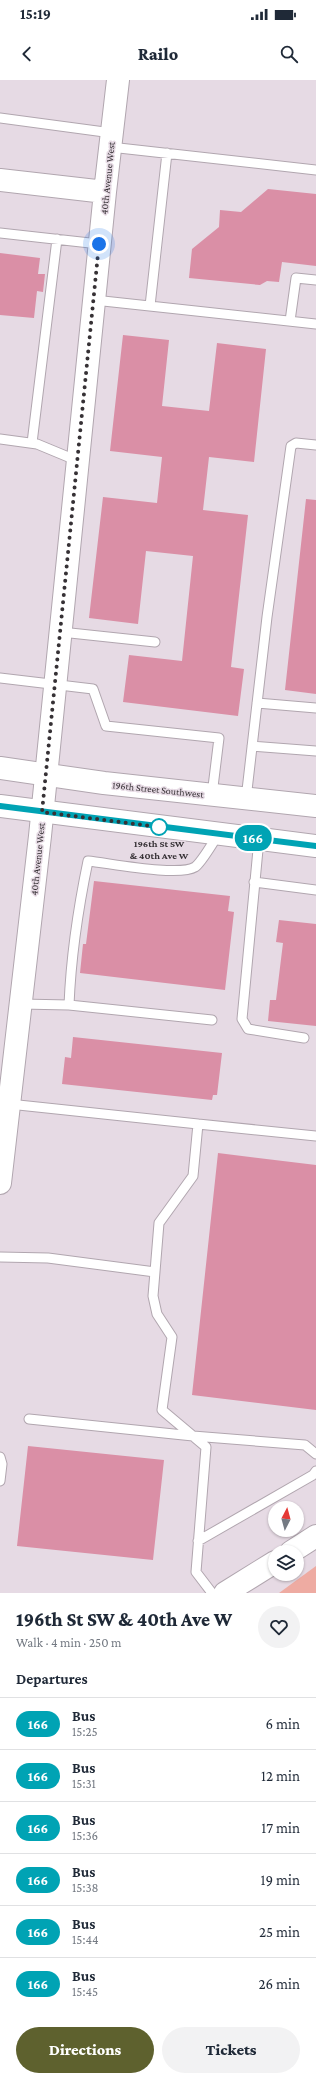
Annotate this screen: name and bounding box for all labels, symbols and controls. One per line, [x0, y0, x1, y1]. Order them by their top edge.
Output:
text: 15:19 [20, 6, 51, 22]
icon: back [16, 43, 38, 65]
icon: search [278, 43, 300, 65]
text: Railo [138, 44, 178, 64]
street label: 40th Avenue West [98, 140, 117, 215]
your location [89, 234, 109, 254]
street label: 196th Street Southwest [112, 779, 205, 800]
marker: 196th St SW & 40th Ave W [150, 818, 168, 836]
street label: 40th Avenue West [28, 821, 47, 896]
line badge: 166 [230, 825, 276, 851]
text: 166 [243, 830, 263, 846]
place label: 196th St SW & 40th Ave W [130, 838, 189, 861]
north arrow [268, 1501, 304, 1537]
map controls [268, 1501, 304, 1581]
button: layers [268, 1545, 304, 1581]
button: heart [258, 1606, 300, 1648]
text: 196th St SW & 40th Ave W [16, 1609, 232, 1630]
text: Walk · 4 min · 250 m [16, 1635, 121, 1650]
text: Departures [16, 1671, 88, 1687]
text: Bus [72, 1708, 95, 1724]
text: 166 [28, 1716, 48, 1732]
text: 6 min [266, 1716, 300, 1732]
text: 15:25 [72, 1724, 98, 1739]
text: Bus [72, 1760, 95, 1776]
text: 166 [28, 1768, 48, 1784]
text: 12 min [261, 1768, 300, 1784]
text: 15:31 [72, 1776, 96, 1791]
text: Bus [72, 1812, 95, 1828]
text: 166 [28, 1820, 48, 1836]
text: 17 min [261, 1820, 300, 1836]
text: 15:36 [72, 1828, 98, 1843]
text: Bus [72, 1864, 95, 1880]
text: 166 [28, 1872, 48, 1888]
text: 19 min [261, 1872, 300, 1888]
text: 15:38 [72, 1880, 99, 1895]
text: Bus [72, 1916, 95, 1932]
text: 166 [28, 1924, 48, 1940]
text: 25 min [259, 1924, 300, 1940]
text: 15:44 [72, 1932, 99, 1947]
text: Bus [72, 1968, 95, 1984]
text: 166 [28, 1976, 48, 1992]
text: 26 min [258, 1976, 300, 1992]
text: 15:45 [72, 1984, 98, 1999]
button: Directions [16, 2027, 154, 2073]
button: Tickets [162, 2027, 300, 2073]

